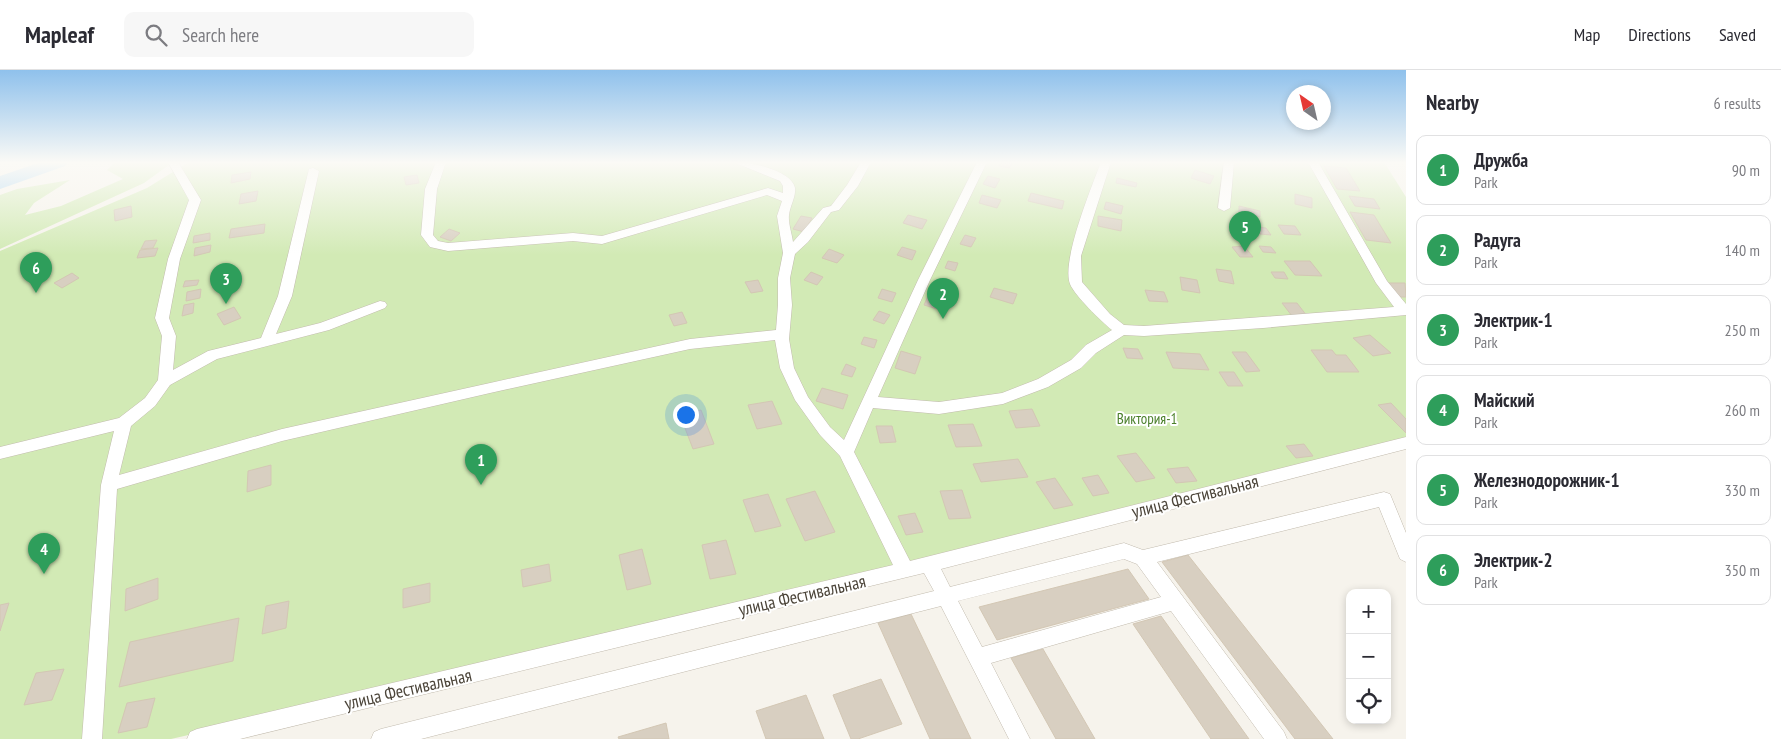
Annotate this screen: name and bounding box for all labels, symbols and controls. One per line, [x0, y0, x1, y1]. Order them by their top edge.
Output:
search box [124, 12, 474, 57]
text: Mapleaf [25, 19, 94, 50]
icon: search [142, 21, 170, 49]
text: Search here [182, 23, 259, 47]
text: Map [1574, 23, 1600, 46]
text: Directions [1628, 23, 1691, 46]
text: Saved [1719, 23, 1756, 46]
north arrow [1286, 85, 1331, 130]
text: Nearby [1426, 89, 1479, 116]
text: 6 results [1714, 93, 1761, 113]
text: Дружба [1474, 148, 1528, 172]
text: 1 [1439, 160, 1447, 180]
text: 90 m [1732, 160, 1760, 180]
text: Park [1474, 172, 1498, 192]
pin: 5 [1229, 211, 1261, 252]
text: Радуга [1474, 228, 1521, 252]
text: 2 [1439, 240, 1447, 260]
text: 140 m [1725, 240, 1760, 260]
pin: 6 [20, 252, 52, 293]
text: Park [1474, 252, 1498, 272]
pin: 3 [210, 263, 242, 304]
pin: 2 [927, 278, 959, 319]
text: Электрик-1 [1474, 308, 1553, 332]
text: 3 [1439, 320, 1447, 340]
text: 250 m [1725, 320, 1760, 340]
text: Park [1474, 332, 1498, 352]
text: Майский [1474, 388, 1535, 412]
text: 4 [1439, 400, 1447, 420]
text: 260 m [1725, 400, 1760, 420]
your location [673, 402, 699, 428]
park label: Виктория-1 [1117, 409, 1177, 428]
text: Park [1474, 412, 1498, 432]
pin: 1 [465, 444, 497, 485]
text: Железнодорожник-1 [1474, 468, 1620, 492]
street label: улица Фестивальная [1129, 469, 1261, 523]
text: 5 [1439, 480, 1447, 500]
text: 330 m [1725, 480, 1760, 500]
text: Park [1474, 492, 1498, 512]
pin: 4 [28, 533, 60, 574]
text: Электрик-2 [1474, 548, 1553, 572]
text: 6 [1439, 560, 1447, 580]
text: 350 m [1725, 560, 1760, 580]
street label: улица Фестивальная [736, 569, 868, 621]
text: Park [1474, 572, 1498, 592]
map controls [1346, 589, 1391, 724]
button: + [1346, 589, 1391, 634]
button: − [1346, 634, 1391, 679]
street label: улица Фестивальная [342, 663, 474, 715]
button: locate [1346, 679, 1391, 724]

